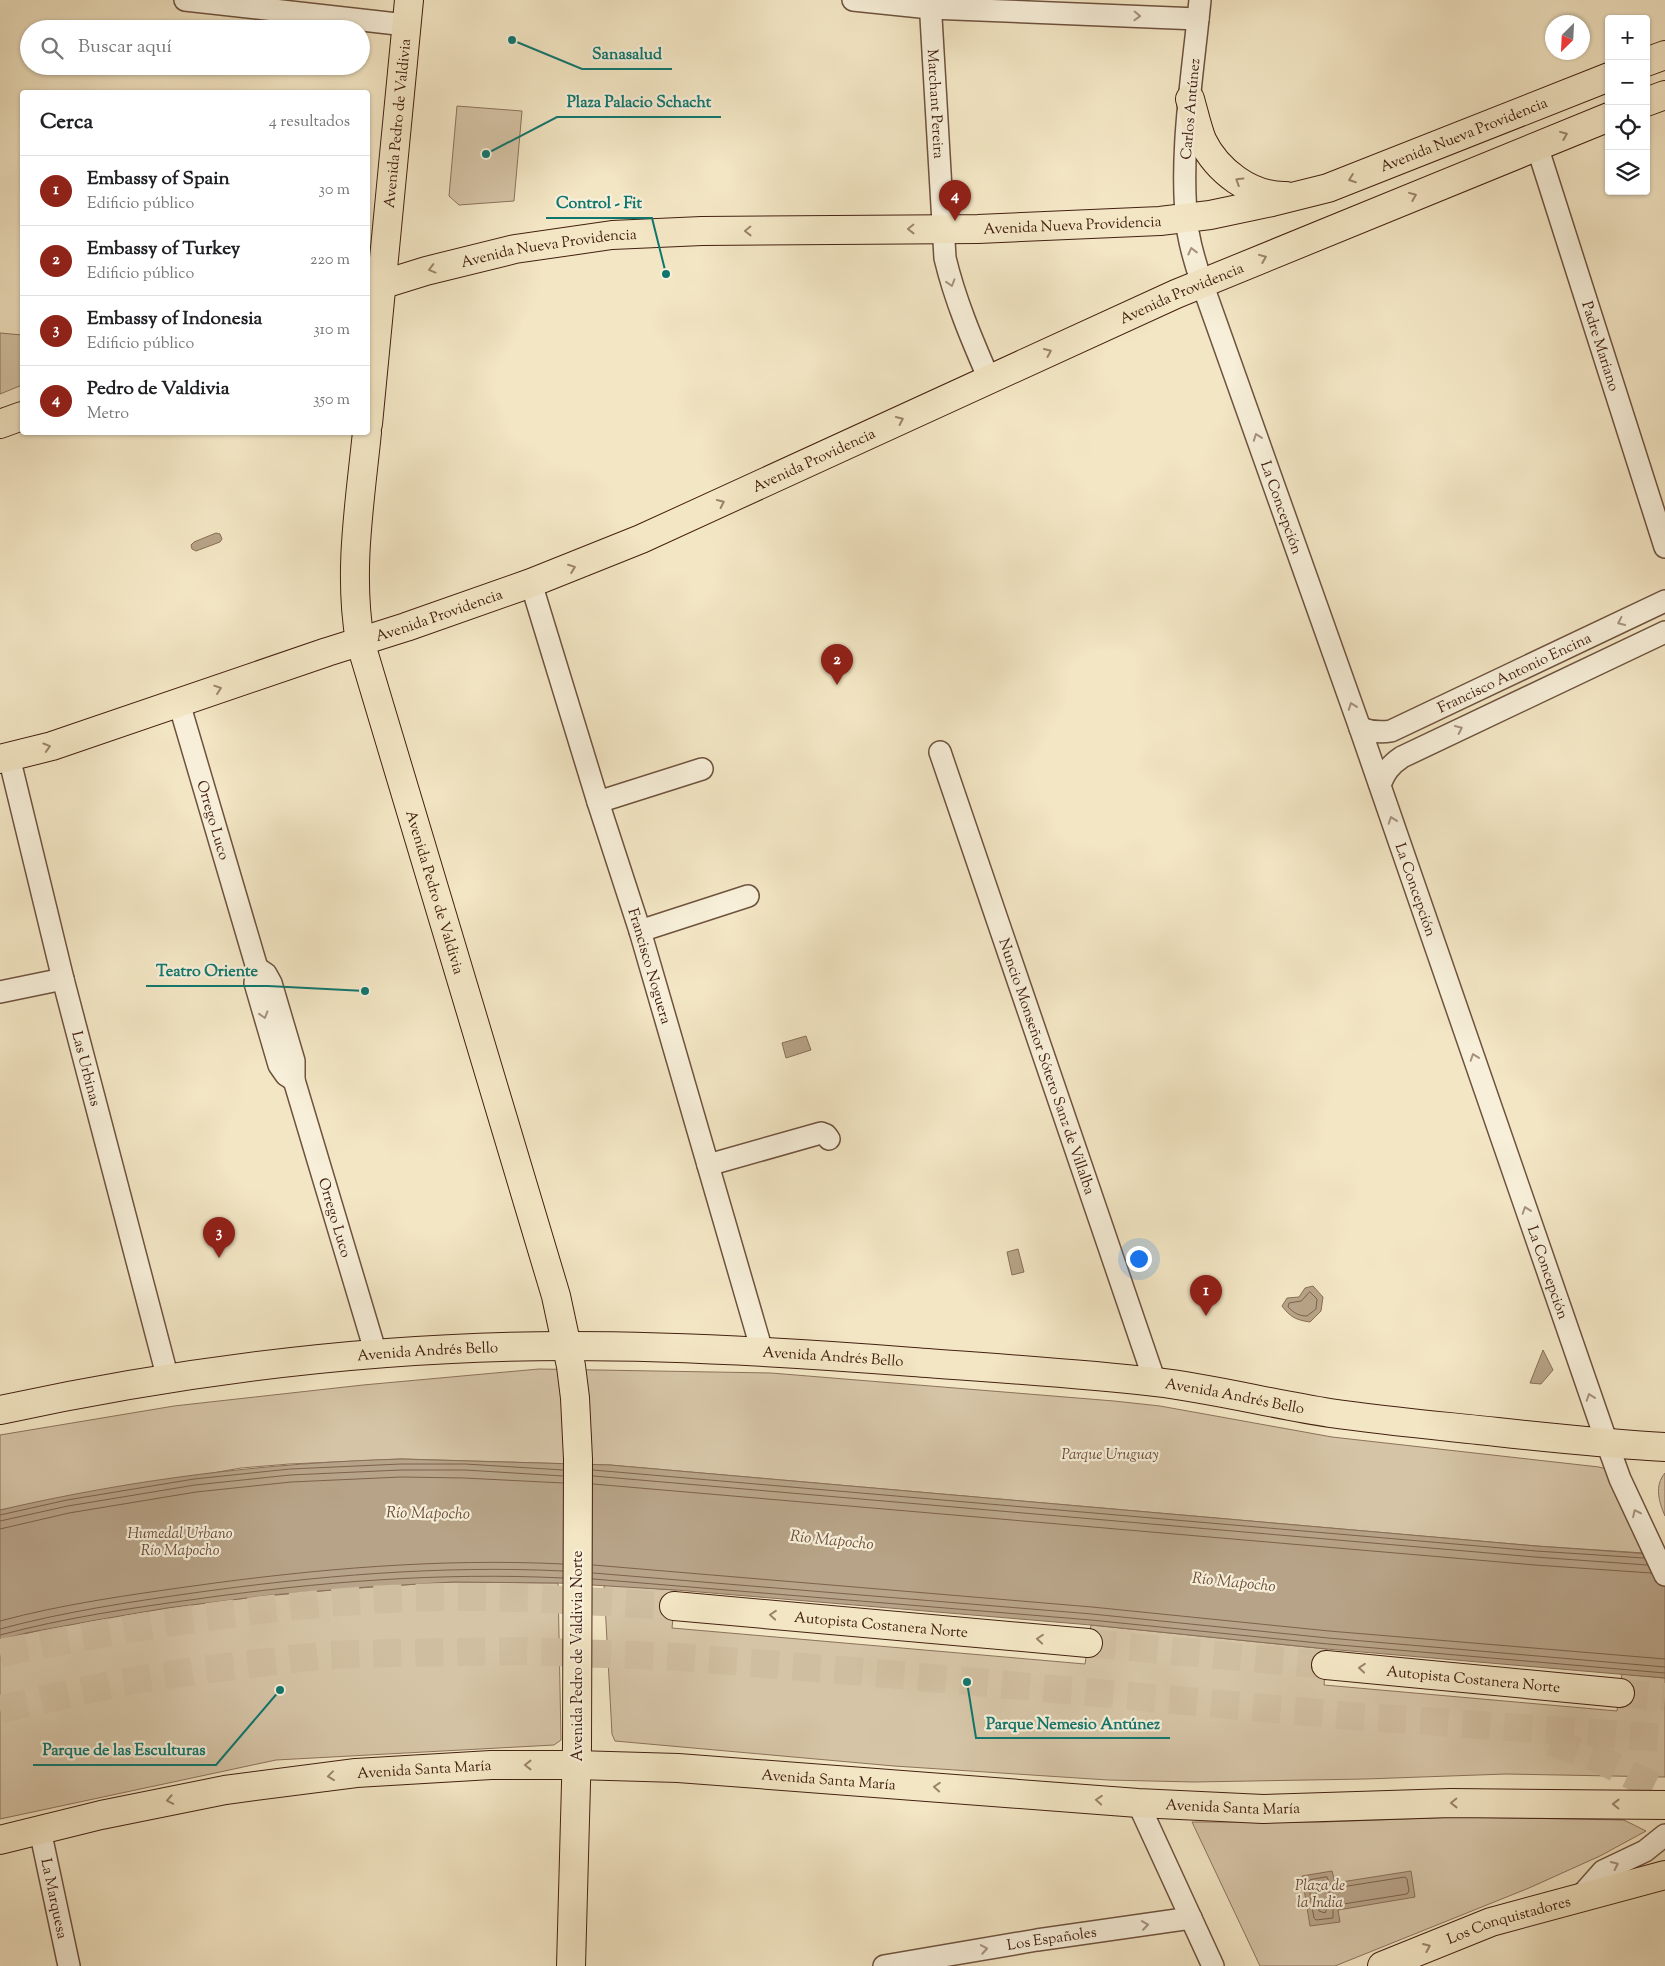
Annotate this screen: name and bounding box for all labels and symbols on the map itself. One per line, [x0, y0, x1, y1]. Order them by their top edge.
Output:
one-way arrow [1133, 11, 1141, 21]
north arrow [1545, 15, 1590, 60]
street label: Avenida Pedro de Valdivia [380, 38, 417, 209]
callout: Sanasalud [582, 38, 672, 69]
text: Sanasalud [592, 44, 663, 67]
street label: Marchant Pereira [921, 48, 948, 159]
street label: Carlos Antúnez [1177, 57, 1206, 161]
callout: Plaza Palacio Schacht [557, 86, 721, 117]
text: Plaza Palacio Schacht [567, 92, 712, 115]
street label: Avenida Nueva Providencia [1377, 93, 1551, 178]
one-way arrow [1559, 131, 1568, 141]
one-way arrow [1348, 173, 1357, 183]
one-way arrow [1236, 178, 1245, 188]
pin: 4 [939, 180, 971, 221]
callout: Control - Fit [546, 187, 652, 218]
one-way arrow [1408, 192, 1417, 203]
text: Control - Fit [556, 193, 642, 216]
street label: Avenida Nueva Providencia [983, 212, 1162, 241]
one-way arrow [906, 224, 914, 234]
street label: Avenida Nueva Providencia [459, 225, 637, 274]
one-way arrow [744, 226, 752, 236]
one-way arrow [1187, 247, 1198, 256]
one-way arrow [1258, 254, 1267, 264]
street label: Avenida Providencia [1117, 258, 1247, 330]
one-way arrow [427, 263, 436, 274]
one-way arrow [946, 278, 956, 287]
street label: Padre Mariano [1575, 299, 1624, 394]
one-way arrow [1043, 348, 1052, 359]
one-way arrow [895, 416, 904, 427]
street label: Avenida Providencia [749, 424, 879, 499]
one-way arrow [1253, 434, 1263, 442]
street label: La Concepción [1254, 458, 1307, 558]
one-way arrow [716, 499, 725, 509]
one-way arrow [567, 564, 575, 574]
street label: Avenida Providencia [373, 585, 506, 648]
one-way arrow [1617, 616, 1626, 626]
street label: Francisco Antonio Encina [1435, 628, 1595, 719]
pin: 2 [821, 644, 853, 685]
one-way arrow [213, 685, 221, 695]
one-way arrow [1348, 702, 1358, 711]
one-way arrow [1454, 725, 1463, 735]
one-way arrow [43, 742, 52, 753]
street label: Orrego Luco [190, 778, 234, 863]
street label: Avenida Pedro de Valdivia [399, 808, 468, 977]
one-way arrow [1388, 817, 1398, 825]
street label: La Concepción [1389, 840, 1440, 940]
street label: Francisco Noguera [621, 906, 676, 1027]
street label: Nuncio Monseñor Sótero Sanz de Villalba [992, 936, 1099, 1198]
callout: Teatro Oriente [146, 955, 268, 986]
text: Teatro Oriente [156, 961, 259, 984]
one-way arrow [259, 1010, 269, 1018]
street label: Las Urbinas [65, 1029, 105, 1109]
one-way arrow [1469, 1053, 1479, 1061]
street label: Orrego Luco [312, 1175, 356, 1260]
one-way arrow [1522, 1207, 1532, 1215]
pin: 3 [203, 1217, 235, 1258]
street label: La Concepción [1521, 1223, 1573, 1323]
your location [1126, 1246, 1152, 1272]
pin: 1 [1190, 1275, 1222, 1316]
street label: Avenida Andrés Bello [356, 1338, 498, 1367]
street label: Avenida Andrés Bello [762, 1343, 904, 1373]
street label: Avenida Andrés Bello [1164, 1374, 1306, 1420]
one-way arrow [1586, 1393, 1596, 1402]
park label: Parque Uruguay [1061, 1445, 1159, 1466]
water label: Río Mapocho [386, 1502, 470, 1527]
one-way arrow [1631, 1509, 1642, 1518]
park label: Humedal Urbano Río Mapocho [128, 1524, 233, 1562]
water label: Río Mapocho [789, 1526, 875, 1557]
street label: Avenida Pedro de Valdivia Norte [568, 1551, 589, 1761]
water label: Río Mapocho [1191, 1568, 1277, 1599]
street label: Autopista Costanera Norte [793, 1608, 969, 1644]
one-way arrow [769, 1610, 777, 1621]
one-way arrow [1035, 1634, 1043, 1645]
street label: Autopista Costanera Norte [1385, 1662, 1561, 1699]
one-way arrow [1358, 1663, 1366, 1674]
callout: Parque Nemesio Antúnez [976, 1707, 1170, 1738]
text: Parque Nemesio Antúnez [986, 1714, 1160, 1737]
callout: Parque de las Esculturas [33, 1734, 216, 1765]
text: Parque de las Esculturas [42, 1740, 206, 1763]
street label: Avenida Santa María [356, 1756, 492, 1785]
one-way arrow [523, 1760, 531, 1770]
street label: Avenida Santa María [761, 1765, 897, 1797]
one-way arrow [326, 1770, 334, 1781]
one-way arrow [933, 1782, 941, 1793]
one-way arrow [166, 1794, 174, 1805]
one-way arrow [1095, 1795, 1103, 1806]
street label: Avenida Santa María [1165, 1795, 1300, 1821]
one-way arrow [1450, 1798, 1458, 1808]
one-way arrow [1612, 1799, 1620, 1809]
street label: La Marquesa [34, 1856, 72, 1941]
one-way arrow [1610, 1861, 1619, 1871]
park label: Plaza de la India [1295, 1876, 1345, 1914]
street label: Los Conquistadores [1444, 1892, 1573, 1951]
one-way arrow [1141, 1920, 1149, 1931]
street label: Los Españoles [1006, 1923, 1098, 1957]
one-way arrow [1422, 1943, 1431, 1954]
one-way arrow [979, 1944, 988, 1954]

